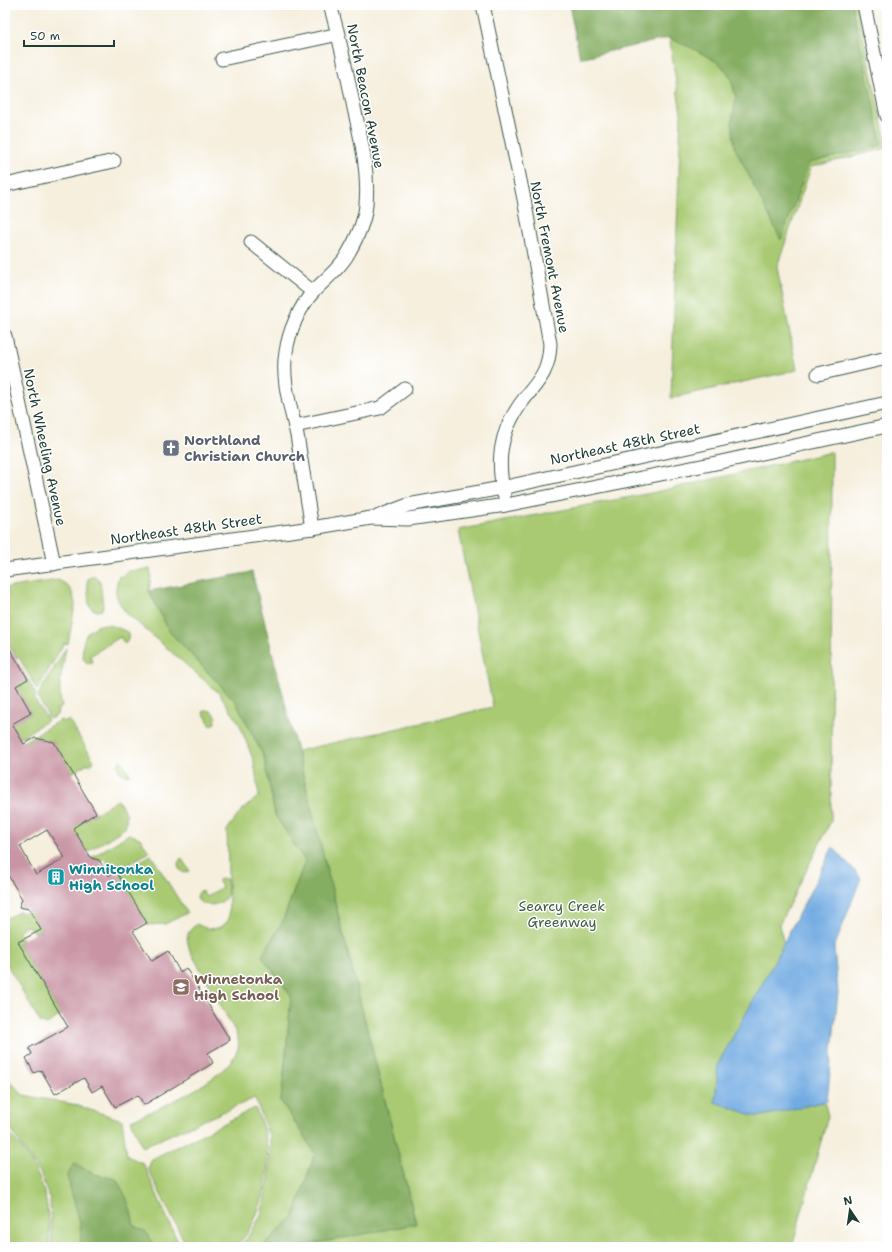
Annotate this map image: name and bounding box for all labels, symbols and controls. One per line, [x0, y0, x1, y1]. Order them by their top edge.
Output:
scale bar [24, 22, 114, 48]
street label: North Beacon Avenue [343, 22, 389, 170]
text: 50 m [30, 28, 60, 44]
street label: North Fremont Avenue [526, 179, 574, 335]
street label: North Wheeling Avenue [19, 366, 71, 528]
street label: Northeast 48th Street [548, 419, 702, 469]
place label: Northland Christian Church [184, 431, 305, 465]
church icon: Northland Christian Church [161, 438, 181, 458]
street label: Northeast 48th Street [109, 509, 263, 549]
place label: Winnitonka High School [69, 860, 154, 894]
building icon: Winnitonka High School [46, 867, 66, 887]
park label: Searcy Creek Greenway [519, 897, 605, 931]
place label: Winnetonka High School [194, 970, 283, 1004]
school or university icon: Winnetonka High School [171, 977, 191, 997]
north arrow [830, 1190, 870, 1230]
text: N [842, 1192, 854, 1209]

